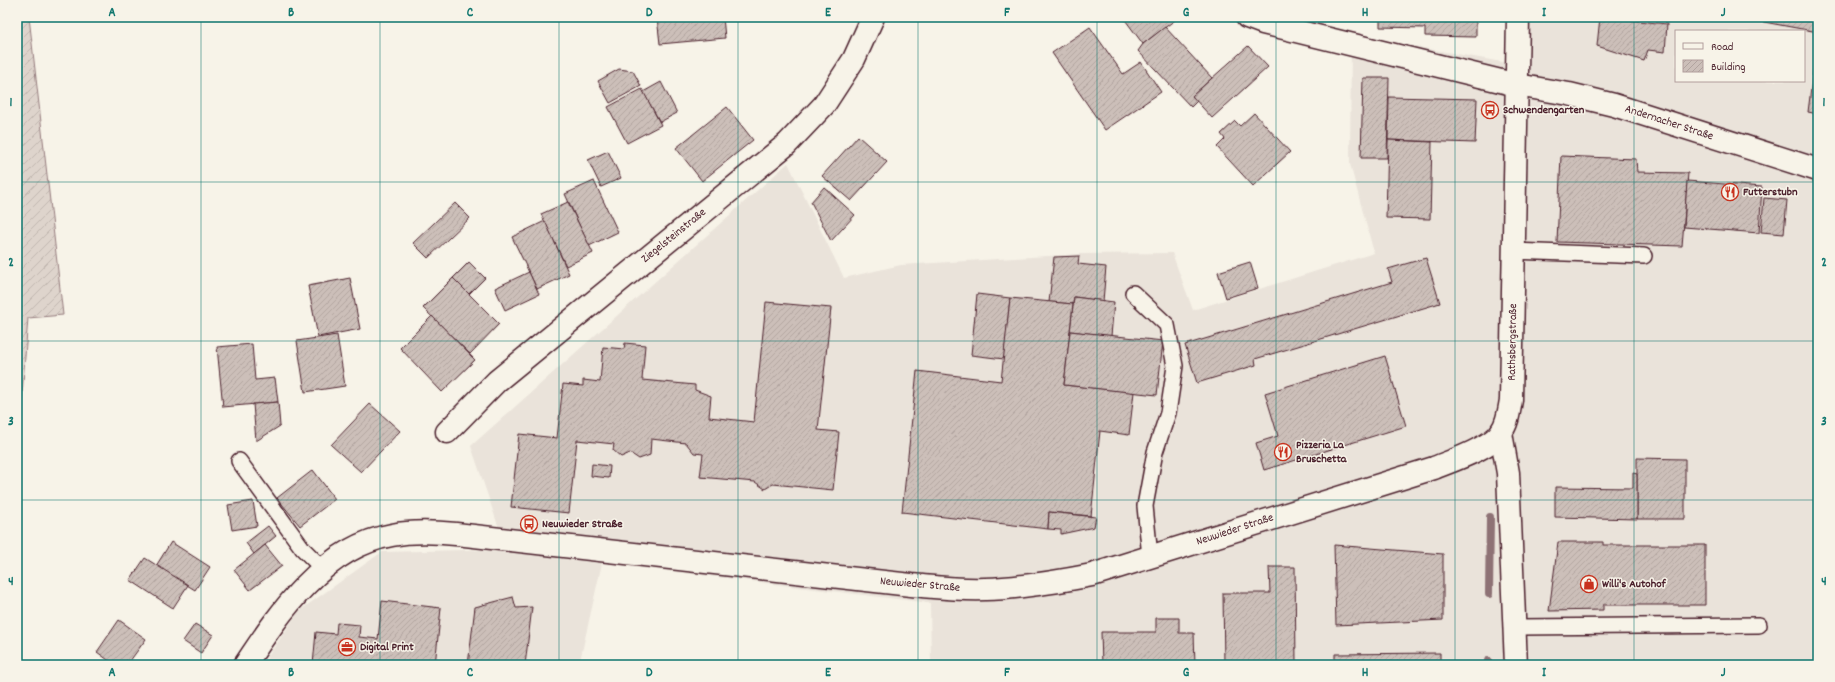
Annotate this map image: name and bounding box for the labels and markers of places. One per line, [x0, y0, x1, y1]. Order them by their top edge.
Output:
bus stop icon: Schwendengarten [1480, 100, 1500, 120]
place label: Schwendengarten [1503, 102, 1585, 119]
restaurant icon: Futterstubn [1720, 182, 1740, 202]
place label: Futterstubn [1743, 184, 1798, 201]
place label: Pizzeria La Bruschetta [1296, 437, 1348, 468]
restaurant icon: Pizzeria La Bruschetta [1273, 442, 1293, 462]
bus stop icon: Neuwieder Straße [519, 514, 539, 534]
place label: Neuwieder Straße [542, 516, 623, 533]
shop icon: Willi's Autohof [1579, 574, 1599, 594]
place label: Willi's Autohof [1602, 576, 1666, 593]
office icon: Digital Print [337, 637, 357, 657]
place label: Digital Print [360, 639, 414, 656]

